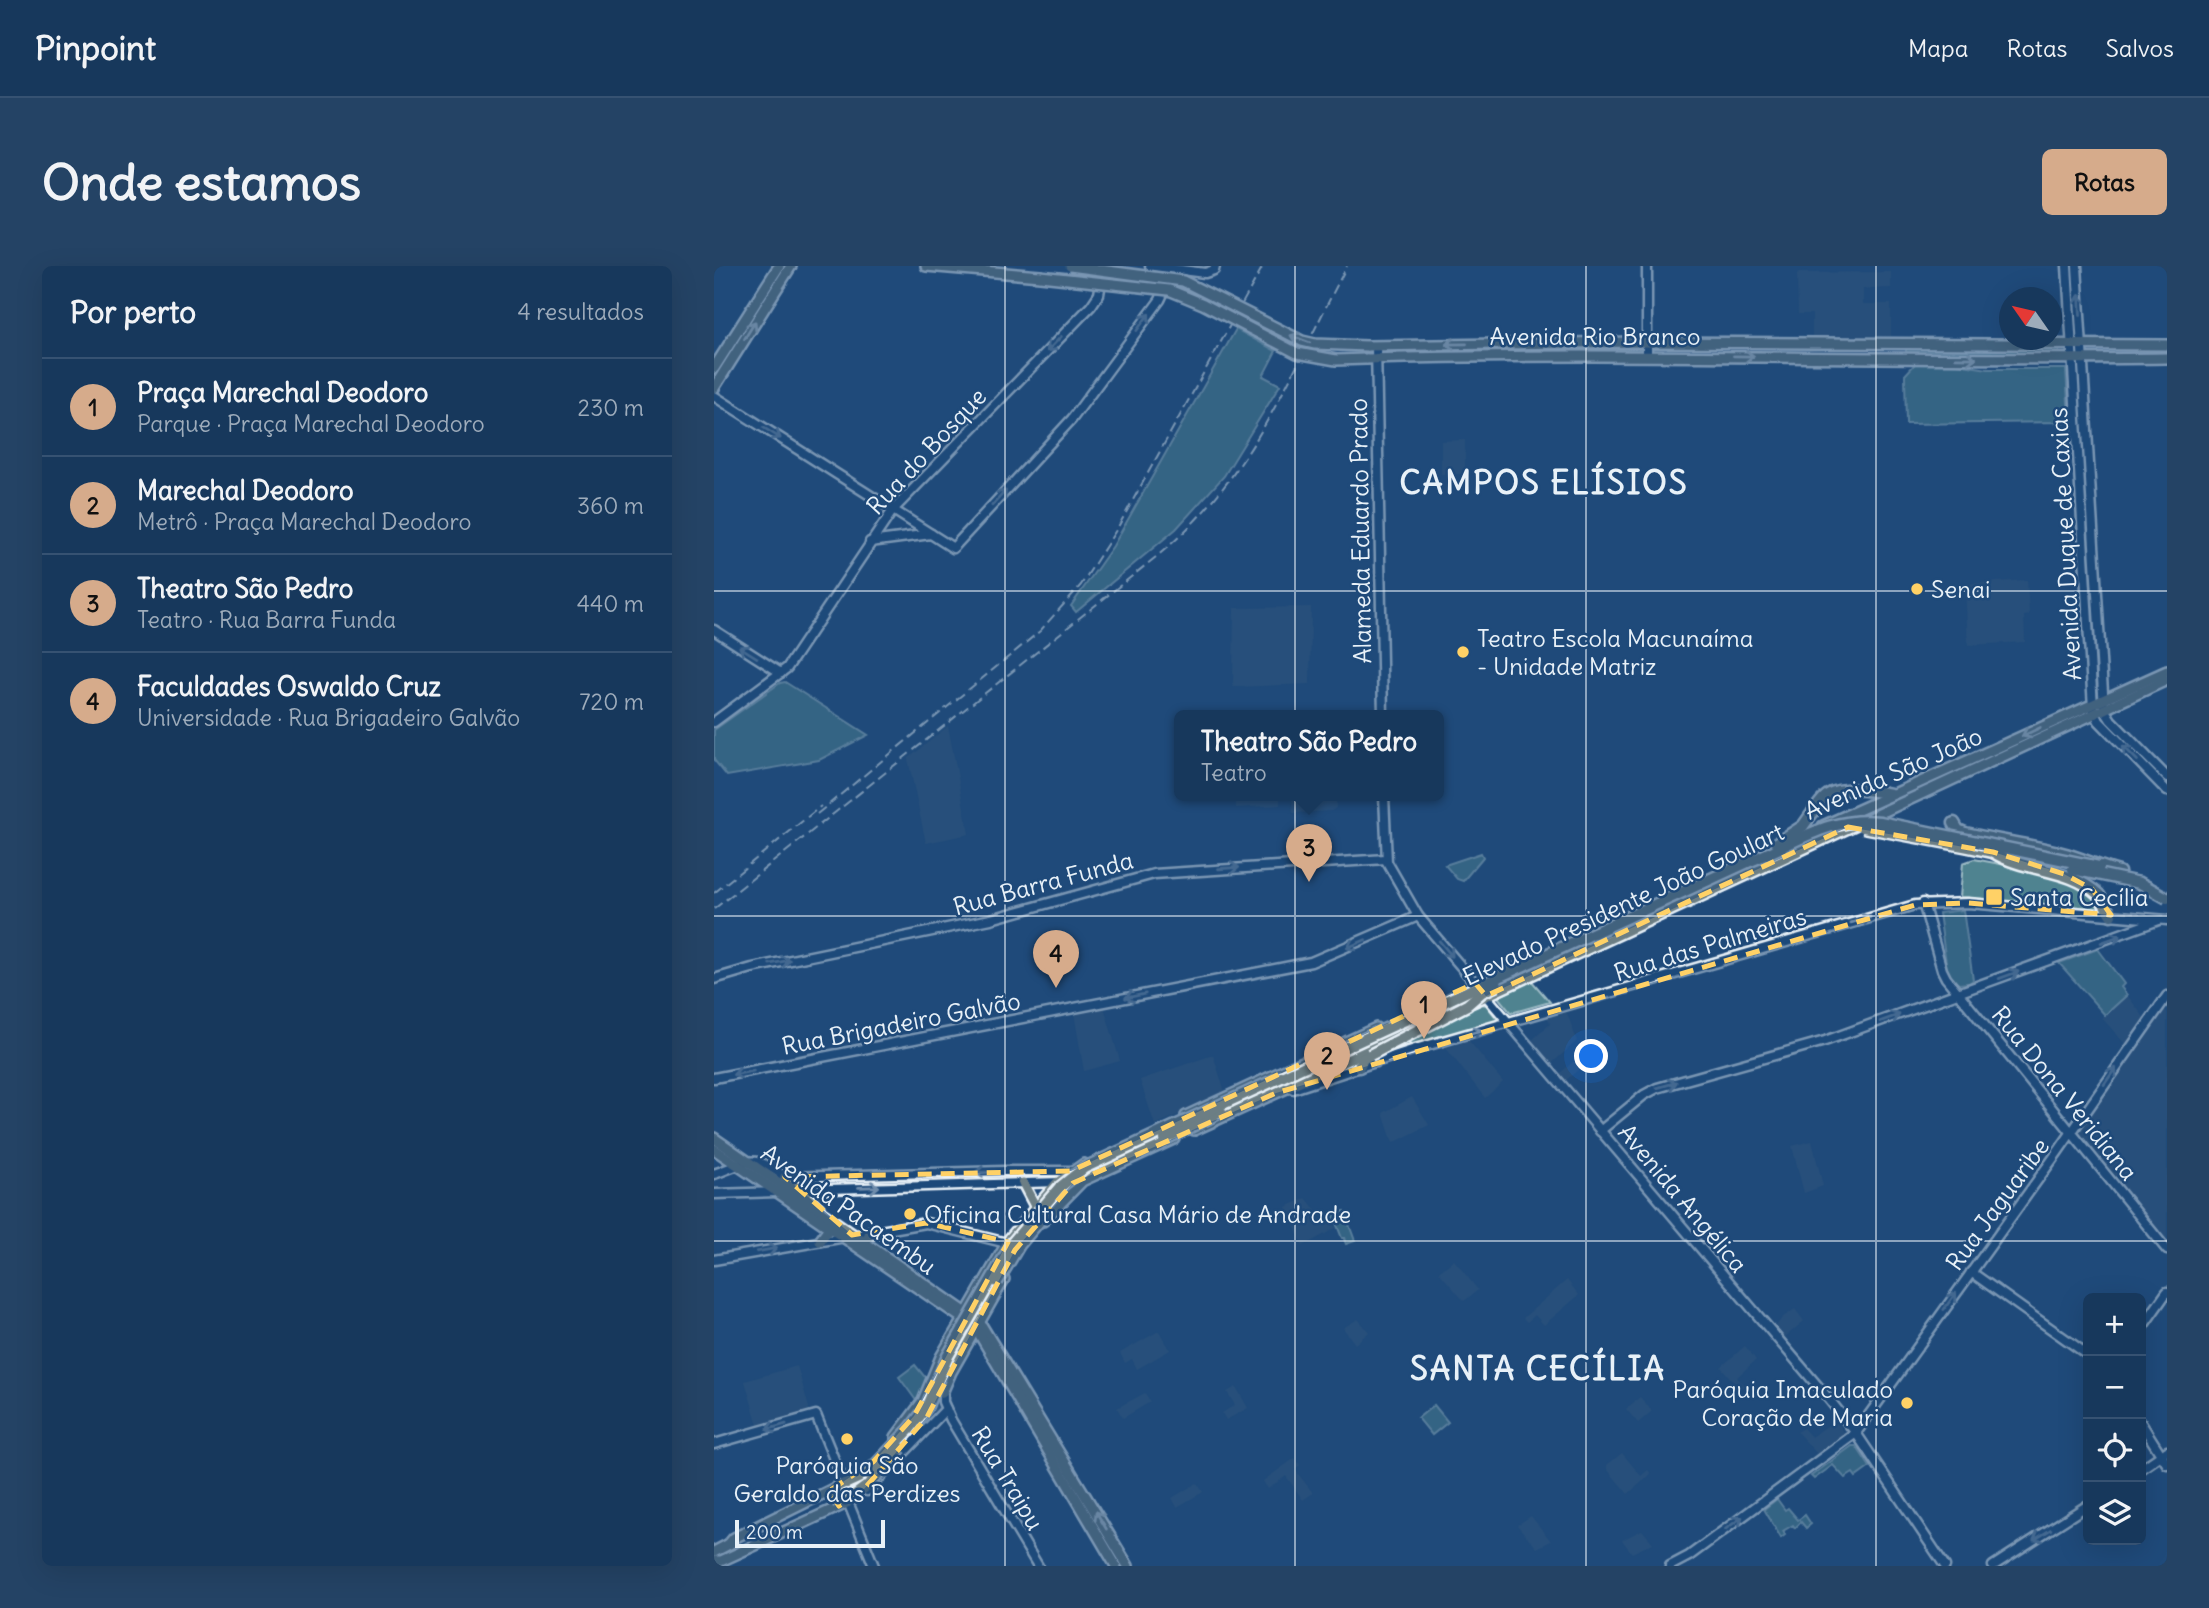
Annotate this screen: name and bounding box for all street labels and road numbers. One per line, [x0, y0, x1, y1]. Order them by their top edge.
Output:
street label: Avenida Rio Branco [1490, 321, 1700, 351]
street label: Rua do Bosque [860, 382, 992, 520]
street label: Alameda Eduardo Prado [1343, 398, 1377, 664]
street label: Avenida Duque de Caxias [2043, 407, 2087, 681]
street label: Avenida São João [1799, 720, 1987, 826]
street label: Elevado Presidente João Goulart [1458, 816, 1788, 992]
street label: Rua Barra Funda [950, 845, 1136, 921]
street label: Rua das Palmeiras [1610, 901, 1810, 987]
street label: Rua Brigadeiro Galvão [779, 985, 1023, 1061]
street label: Rua Dona Veridiana [1986, 1000, 2144, 1186]
street label: Avenida Angélica [1612, 1118, 1754, 1278]
street label: Rua Jaguaribe [1939, 1132, 2055, 1276]
street label: Avenida Pacaembu [756, 1137, 942, 1281]
street label: Rua Traipu [965, 1421, 1051, 1535]

